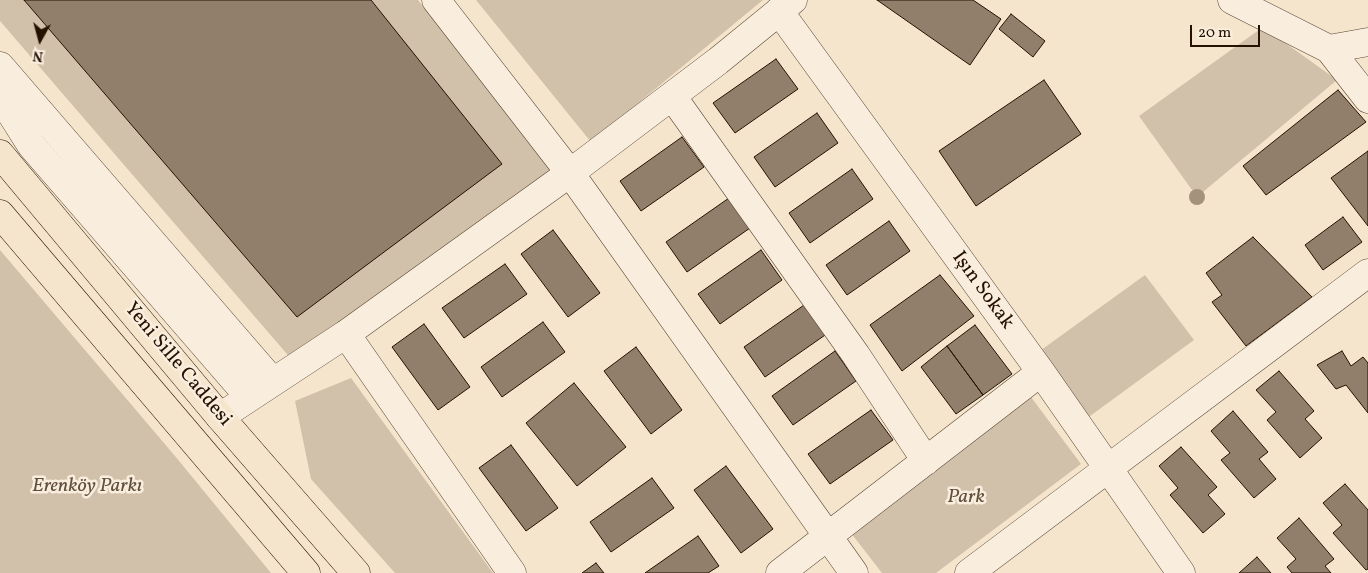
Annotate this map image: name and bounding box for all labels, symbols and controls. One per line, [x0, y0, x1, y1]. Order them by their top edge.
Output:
north arrow [15, 15, 65, 65]
scale bar [1193, 15, 1263, 47]
text: 20 m [1198, 23, 1231, 44]
text: N [32, 45, 44, 65]
street label: Işın Sokak [946, 247, 1018, 335]
street label: Yeni Sille Caddesi [118, 298, 236, 432]
park label: Erenköy Parkı [32, 475, 142, 499]
park label: Park [947, 486, 985, 510]

